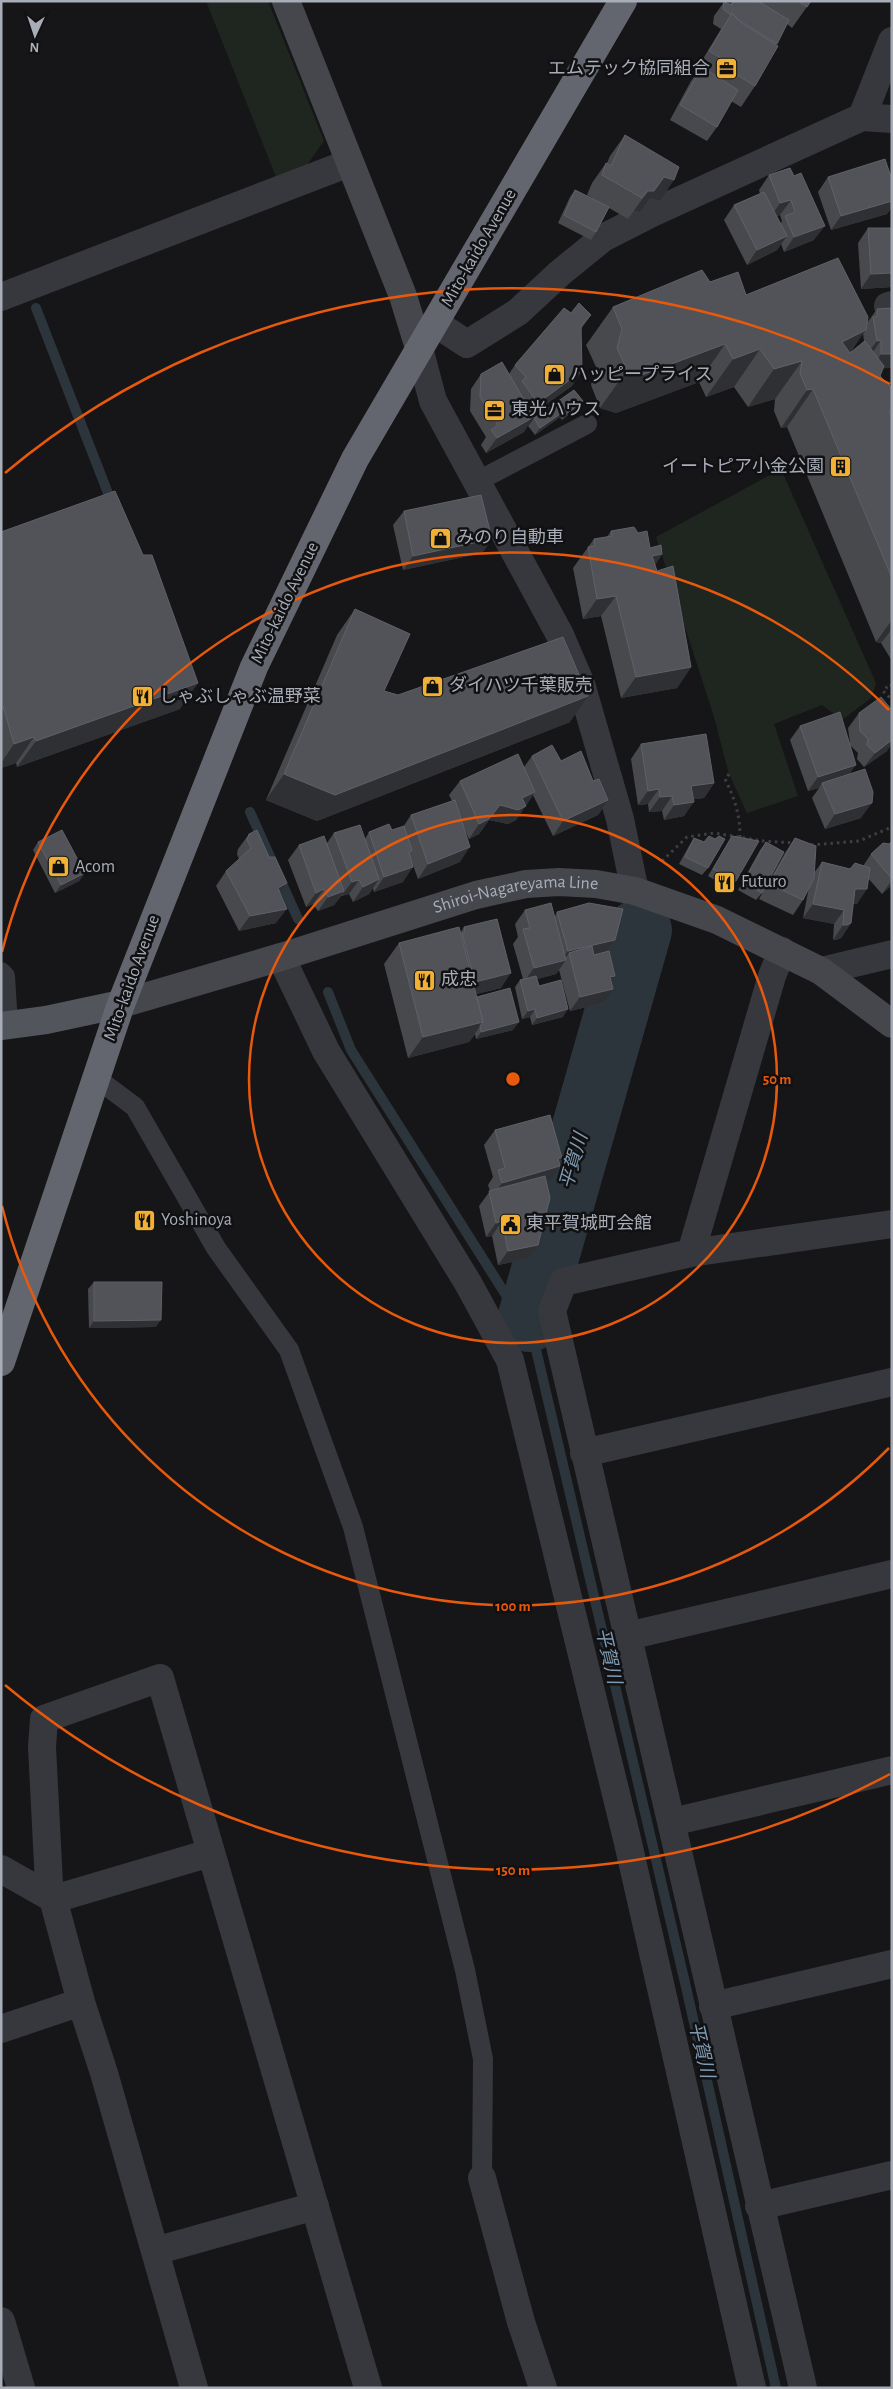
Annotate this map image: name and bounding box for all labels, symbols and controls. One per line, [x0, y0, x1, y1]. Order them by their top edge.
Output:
north arrow [10, 10, 60, 60]
text: N [29, 40, 40, 54]
office icon: エムテック協同組合 [714, 57, 738, 81]
place label: エムテック協同組合 [548, 58, 710, 78]
street label: Mito-kaido Avenue [438, 186, 520, 310]
shop icon: ハッピープライス [542, 363, 566, 387]
place label: ハッピープライス [570, 365, 712, 384]
office icon: 東光ハウス [483, 398, 507, 422]
place label: 東光ハウス [511, 400, 601, 419]
building icon: イートピア小金公園 [828, 455, 852, 479]
place label: イートピア小金公園 [662, 457, 824, 476]
shop icon: みのり自動車 [428, 526, 452, 550]
place label: みのり自動車 [456, 527, 564, 547]
street label: Mito-kaido Avenue [248, 539, 322, 667]
shop icon: ダイハツ千葉販売 [421, 674, 445, 698]
place label: ダイハツ千葉販売 [449, 675, 593, 695]
restaurant icon: しゃぶしゃぶ温野菜 [131, 685, 155, 709]
place label: しゃぶしゃぶ温野菜 [159, 687, 321, 706]
shop icon: Acom [47, 855, 71, 879]
place label: Acom [75, 858, 115, 876]
restaurant icon: Futuro [713, 870, 737, 894]
street label: Shiroi-Nagareyama Line [431, 873, 599, 917]
place label: Futuro [741, 873, 787, 891]
street label: Mito-kaido Avenue [101, 913, 163, 1043]
restaurant icon: 成忠 [413, 968, 437, 992]
place label: 成忠 [441, 970, 477, 989]
centre of rings [504, 1070, 522, 1088]
text: 50 m [763, 1072, 791, 1087]
water label: 平賀川 [556, 1129, 592, 1191]
restaurant icon: Yoshinoya [133, 1208, 157, 1232]
place label: Yoshinoya [161, 1211, 232, 1229]
public building icon: 東平賀城町会館 [498, 1212, 522, 1236]
place label: 東平賀城町会館 [526, 1214, 652, 1233]
text: 100 m [495, 1599, 531, 1614]
water label: 平賀川 [592, 1626, 625, 1688]
text: 150 m [496, 1863, 530, 1878]
water label: 平賀川 [685, 2020, 718, 2082]

